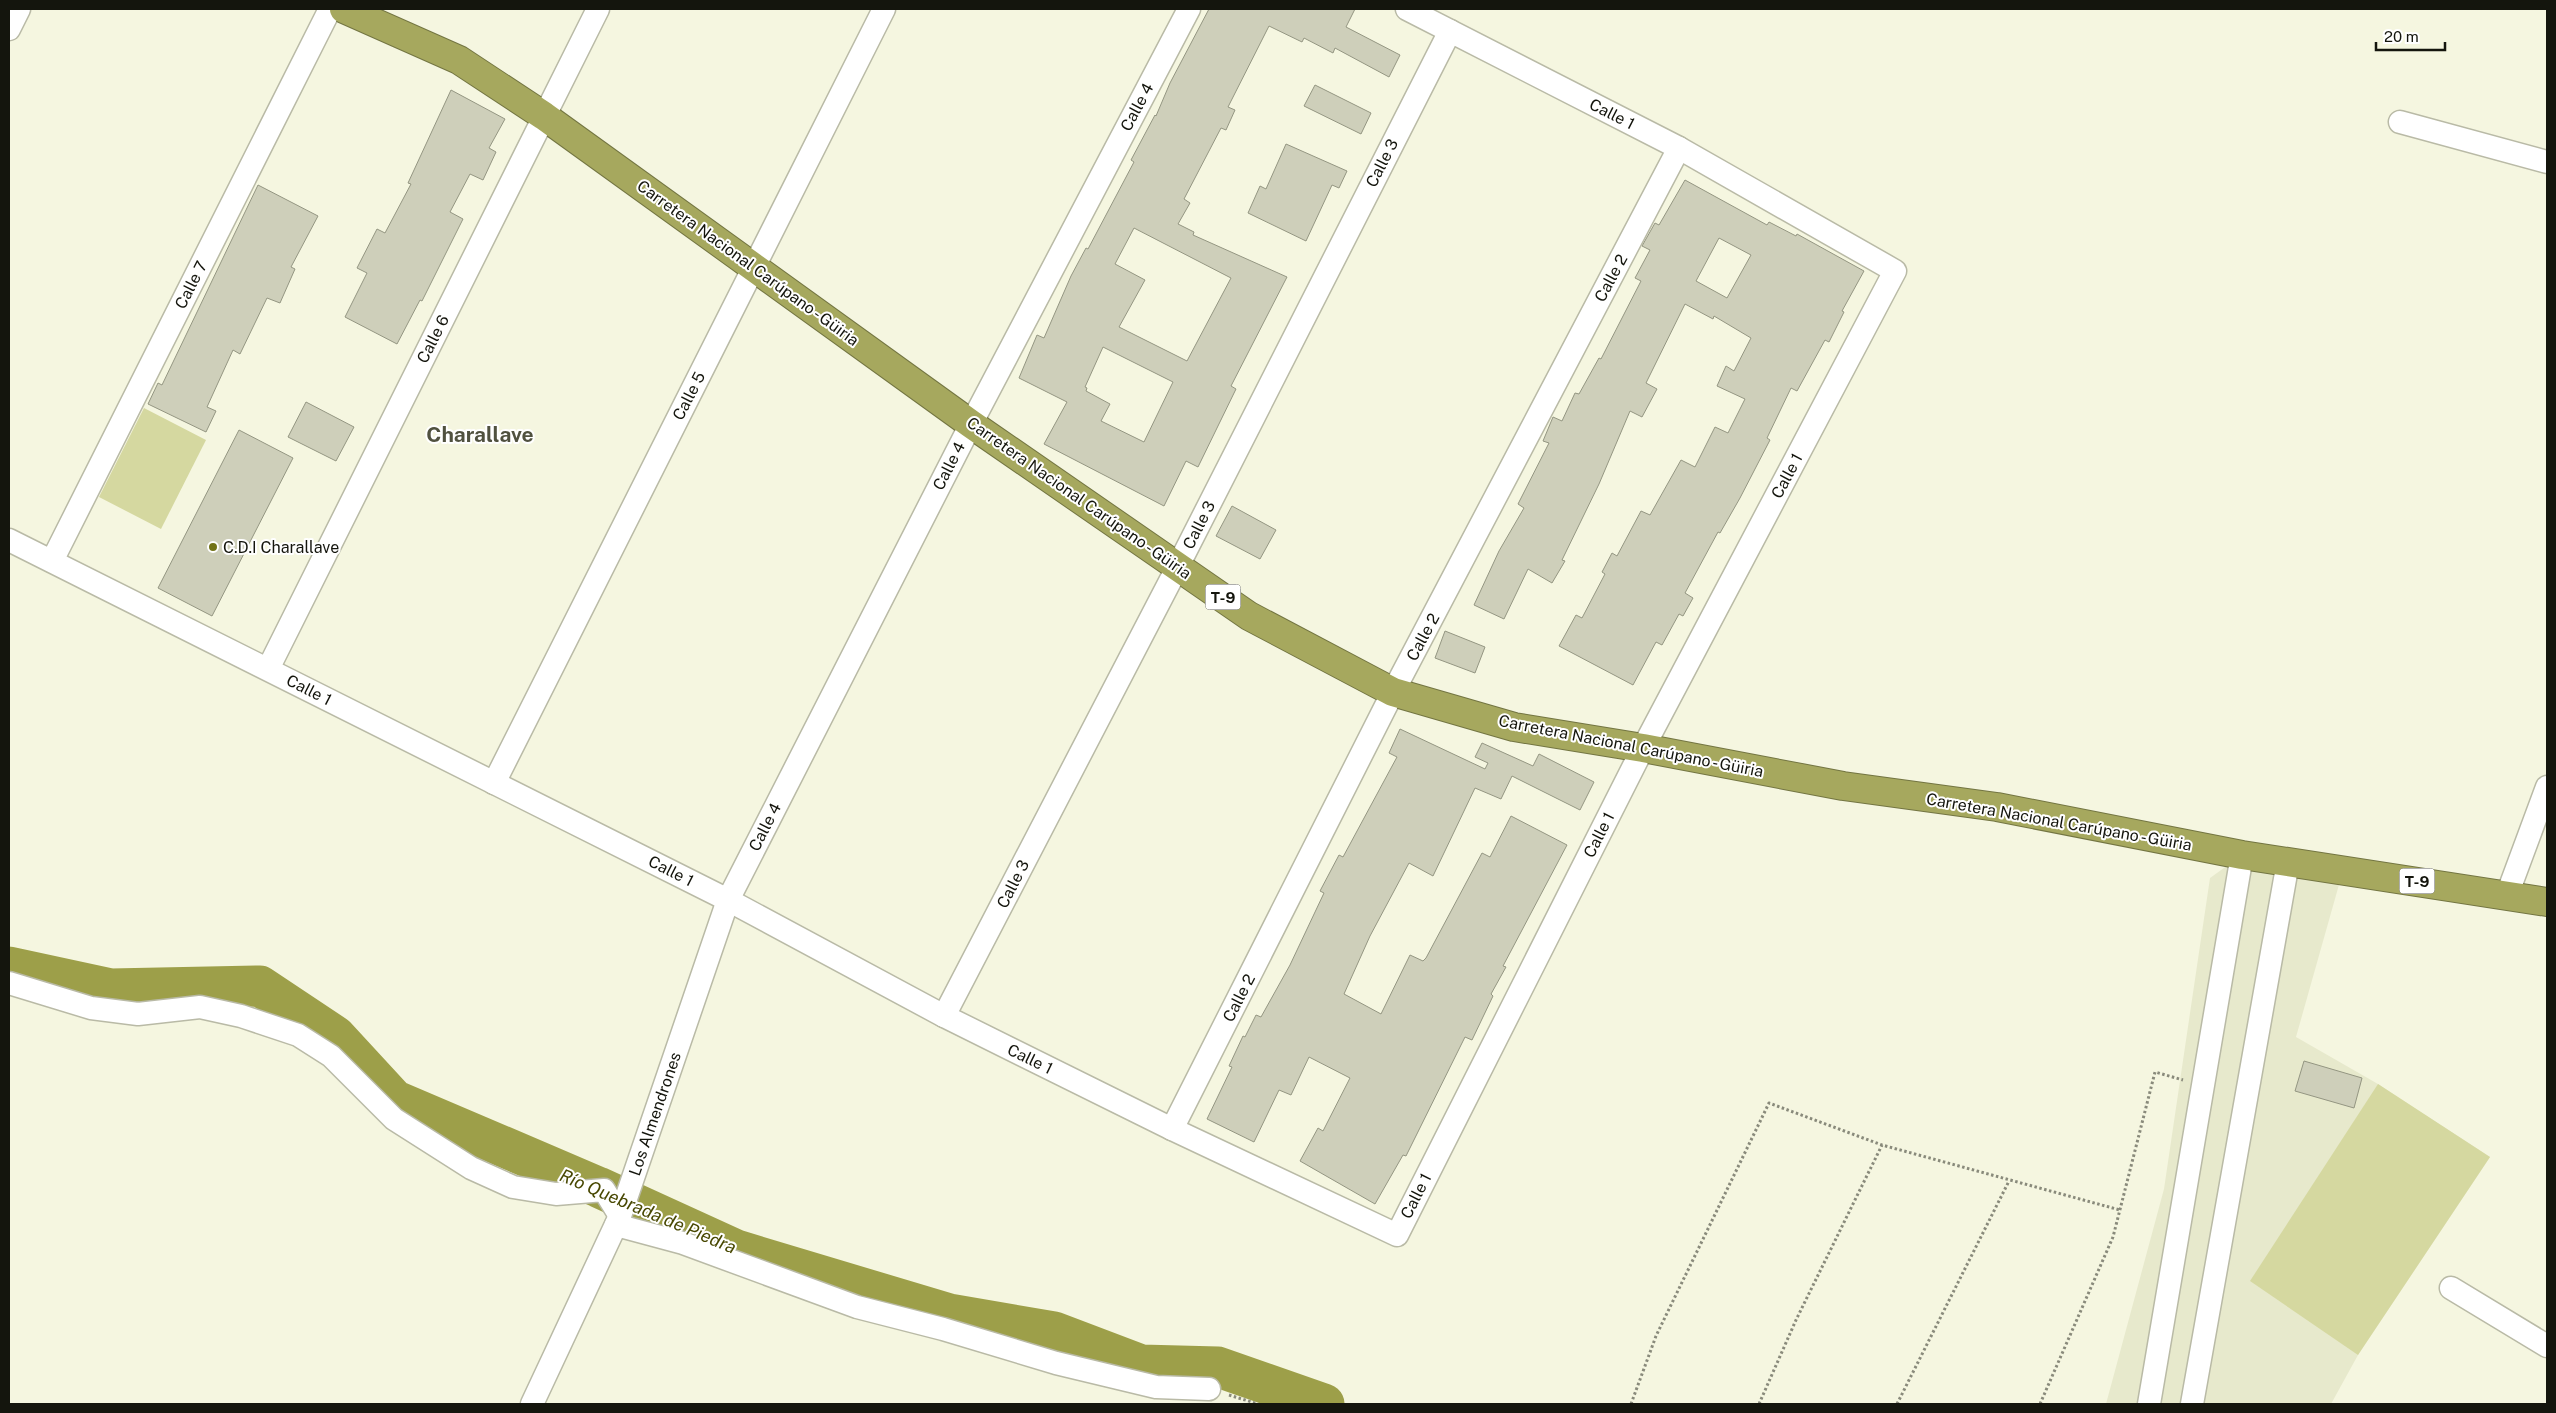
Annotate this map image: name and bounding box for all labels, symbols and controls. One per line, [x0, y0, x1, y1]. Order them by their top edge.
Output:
scale bar [2376, 20, 2445, 52]
text: 20 m [2384, 28, 2419, 45]
street label: Calle 4 [1116, 80, 1158, 134]
street label: Calle 1 [1586, 95, 1638, 133]
street label: Calle 3 [1362, 136, 1402, 190]
street label: Carretera Nacional Carúpano - Güiria [633, 176, 863, 350]
street label: Calle 2 [1591, 251, 1631, 305]
street label: Calle 7 [171, 258, 211, 312]
street label: Calle 6 [413, 312, 453, 366]
street label: Calle 5 [669, 369, 709, 423]
street label: Carretera Nacional Carúpano - Güiria [963, 413, 1195, 583]
district label: Charallave [426, 422, 534, 447]
street label: Calle 4 [929, 439, 969, 493]
street label: Calle 1 [1767, 450, 1807, 502]
street label: Calle 3 [1179, 498, 1219, 552]
place label: C.D.I Charallave [223, 538, 339, 557]
marker: C.D.I Charallave [207, 541, 219, 553]
road number: T-9 [1206, 584, 1240, 610]
street label: Calle 2 [1403, 610, 1443, 664]
street label: Calle 1 [283, 671, 335, 709]
street label: Carretera Nacional Carúpano - Güiria [1497, 711, 1765, 781]
street label: Carretera Nacional Carúpano - Güiria [1925, 789, 2193, 855]
street label: Calle 4 [745, 800, 785, 854]
street label: Calle 1 [1580, 809, 1618, 861]
street label: Calle 1 [645, 852, 697, 890]
street label: Calle 3 [993, 857, 1033, 911]
road number: T-9 [2400, 868, 2434, 894]
street label: Calle 2 [1219, 971, 1259, 1025]
street label: Calle 1 [1004, 1040, 1056, 1078]
street label: Los Almendrones [625, 1050, 685, 1178]
water label: Río Quebrada de Piedra [557, 1164, 739, 1258]
street label: Calle 1 [1397, 1170, 1435, 1222]

